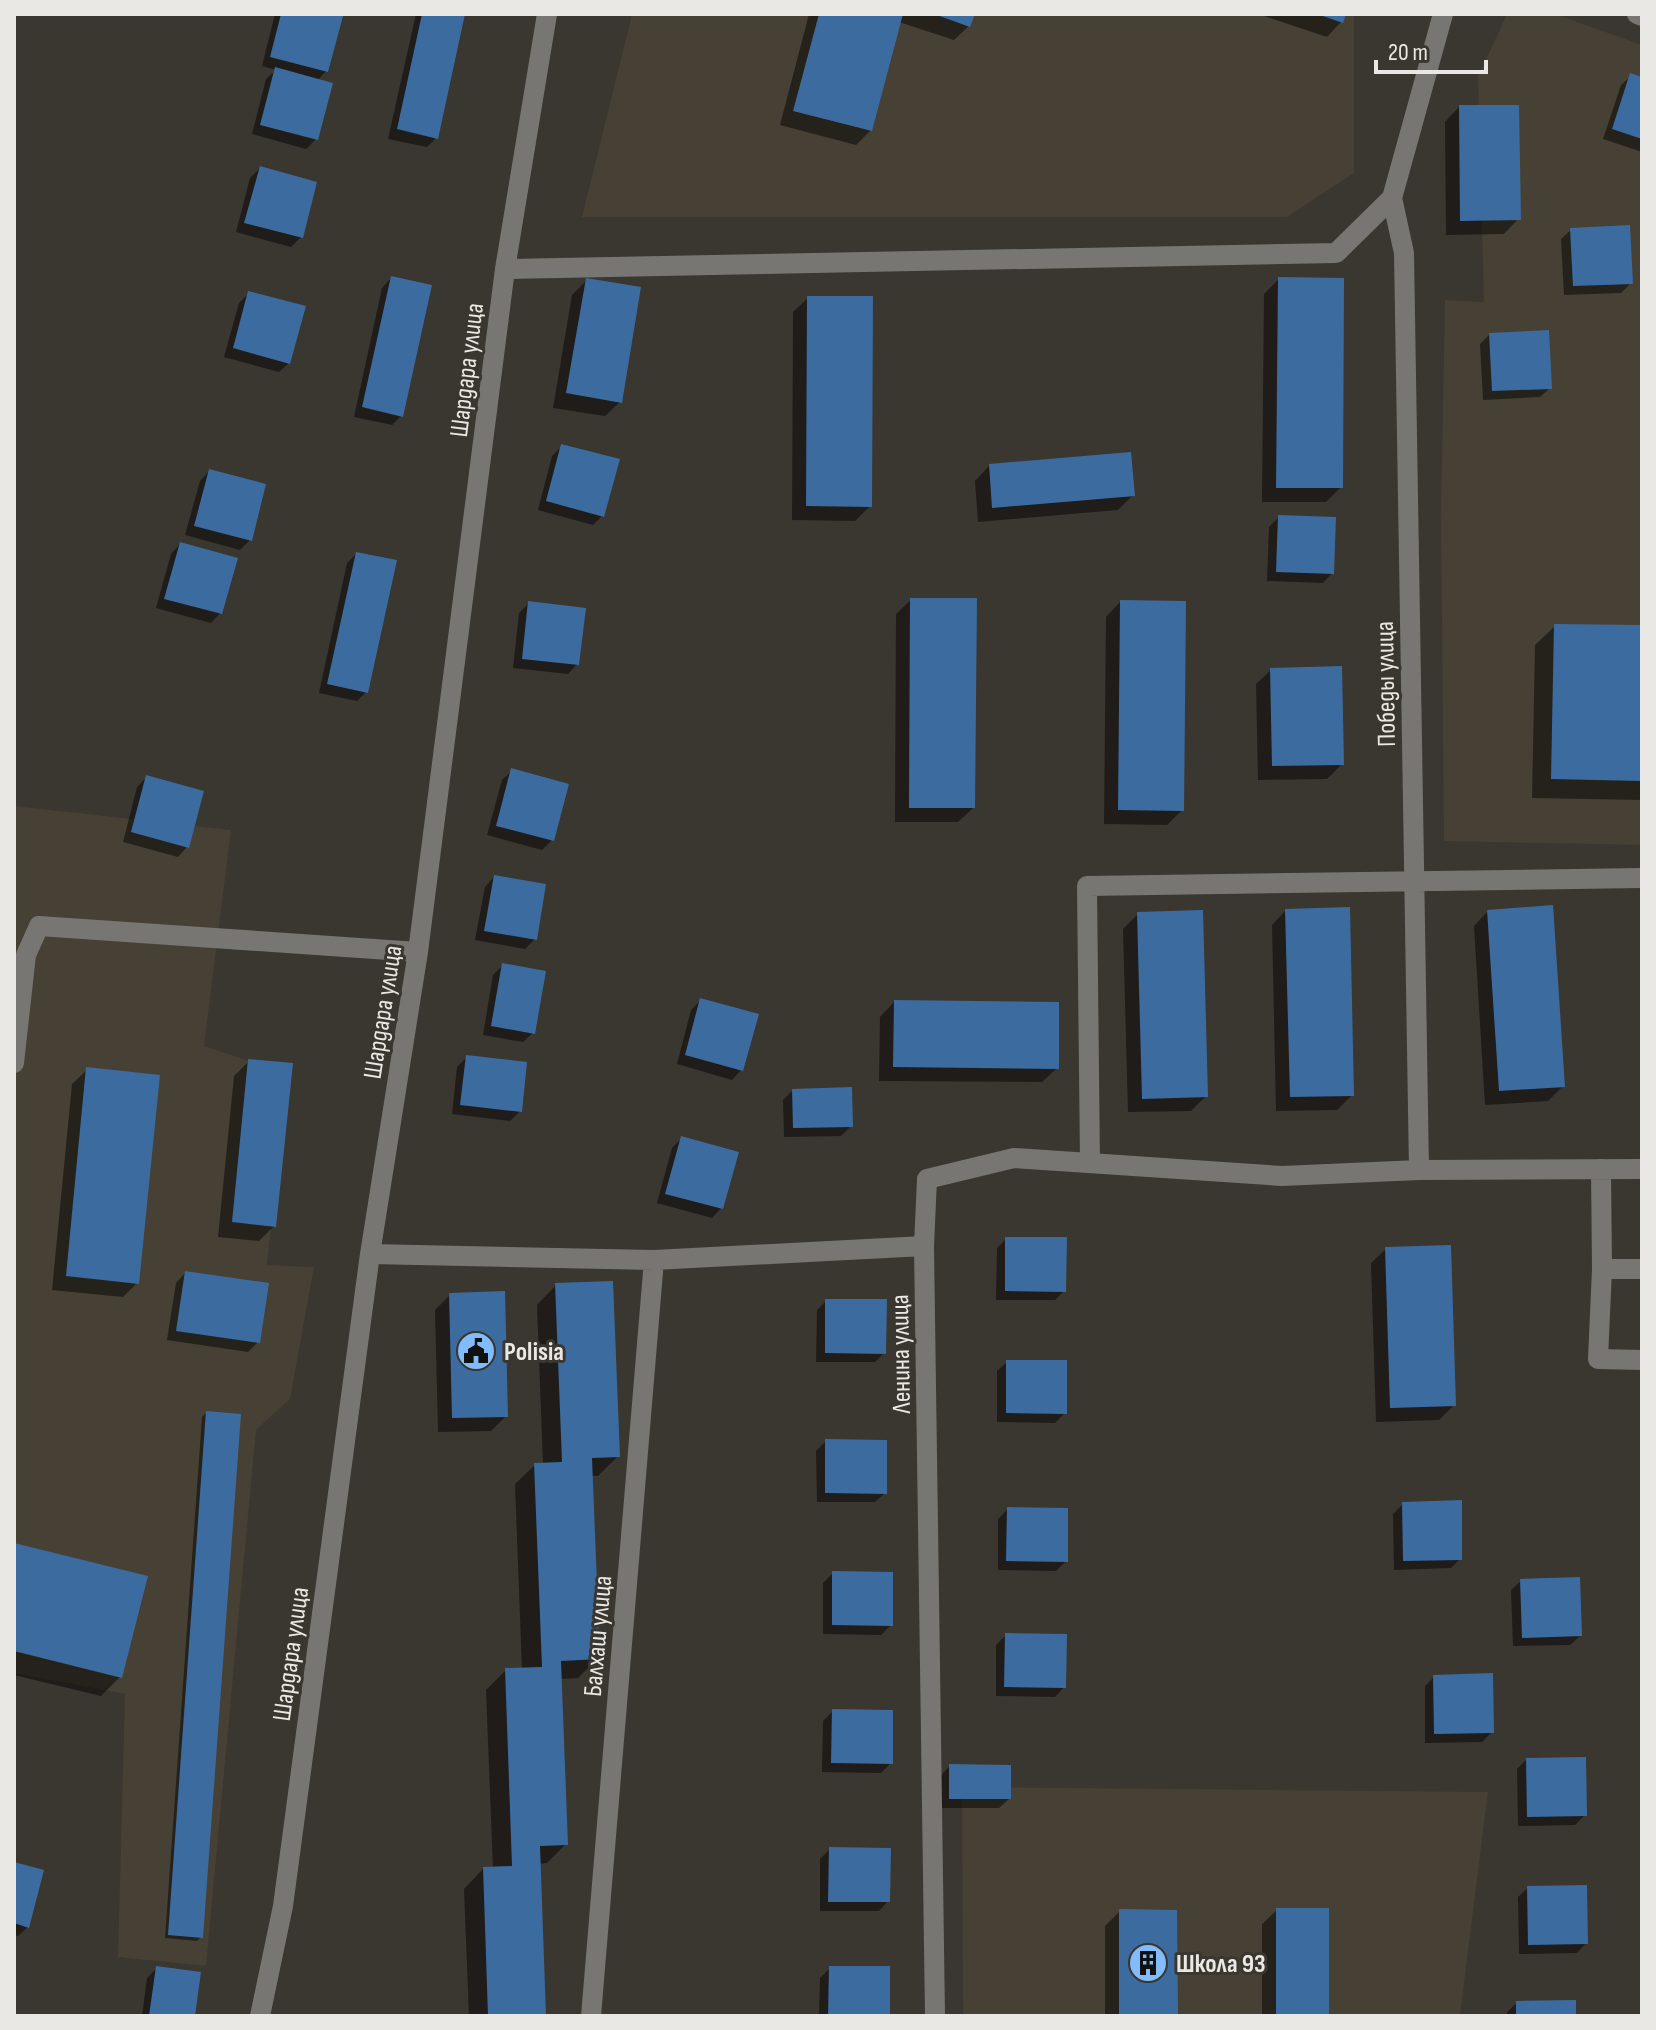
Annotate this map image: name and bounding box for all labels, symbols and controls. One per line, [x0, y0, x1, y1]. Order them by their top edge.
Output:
scale bar [1376, 24, 1486, 74]
text: 20 m [1388, 38, 1428, 67]
street label: Шардара улица [444, 301, 491, 439]
street label: Победы улица [1370, 621, 1403, 747]
street label: Шардара улица [358, 943, 409, 1081]
street label: Ленина улица [885, 1294, 918, 1415]
public building icon: Polisia [455, 1330, 497, 1372]
place label: Polisia [504, 1337, 564, 1368]
street label: Балхаш улица [578, 1574, 619, 1698]
street label: Шардара улица [267, 1585, 316, 1723]
building icon: Школа 93 [1127, 1942, 1169, 1984]
place label: Школа 93 [1176, 1949, 1266, 1980]

